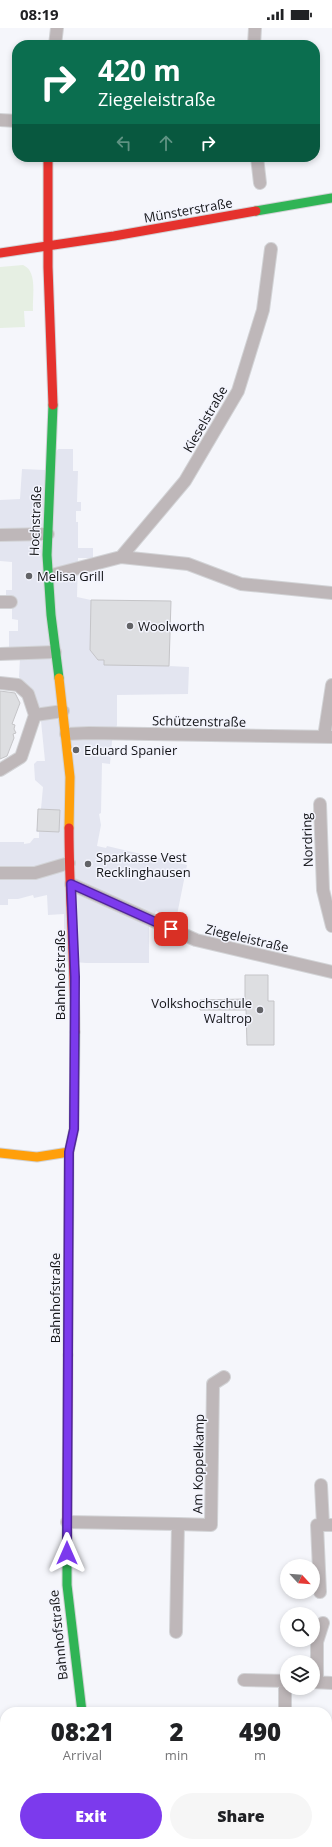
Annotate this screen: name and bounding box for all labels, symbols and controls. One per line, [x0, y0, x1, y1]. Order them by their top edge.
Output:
text: 08:19 [20, 4, 59, 24]
text: 420 m [98, 51, 181, 89]
icon: right [32, 56, 84, 108]
text: Ziegeleistraße [98, 87, 216, 111]
icon: left [113, 132, 135, 154]
icon: ahead [155, 132, 177, 154]
icon: right [197, 132, 219, 154]
street label: Münsterstraße [142, 193, 234, 227]
street label: Kieselstraße [179, 382, 231, 456]
street label: Hochstraße [25, 486, 45, 556]
place label: Melisa Grill [37, 567, 104, 585]
marker: Melisa Grill [24, 571, 34, 581]
place label: Woolworth [138, 617, 205, 635]
marker: Woolworth [125, 621, 135, 631]
street label: Schützenstraße [152, 711, 246, 731]
place label: Eduard Spanier [84, 741, 178, 759]
marker: Eduard Spanier [71, 745, 81, 755]
street label: Nordring [297, 812, 317, 868]
place label: Sparkasse Vest Recklinghausen [96, 848, 191, 881]
marker: Sparkasse Vest Recklinghausen [83, 859, 93, 869]
pin [154, 912, 188, 946]
icon: arrive [160, 918, 182, 940]
street label: Ziegeleistraße [204, 920, 290, 956]
street label: Bahnhofstraße [51, 930, 69, 1020]
place label: Volkshochschule Waltrop [151, 994, 252, 1027]
marker: Volkshochschule Waltrop [255, 1005, 265, 1015]
street label: Bahnhofstraße [46, 1253, 64, 1343]
street label: Am Koppelkamp [188, 1414, 208, 1514]
position arrow [46, 1532, 88, 1574]
north arrow [280, 1559, 320, 1599]
map controls [280, 1559, 320, 1695]
street label: Bahnhofstraße [44, 1589, 72, 1681]
button: search [280, 1607, 320, 1647]
button: layers [280, 1655, 320, 1695]
text: 08:21 [51, 1715, 114, 1748]
text: 2 [169, 1715, 184, 1748]
text: 490 [239, 1715, 281, 1748]
text: Arrival [63, 1746, 102, 1764]
text: min [165, 1746, 188, 1764]
text: m [254, 1746, 266, 1764]
button: Exit [20, 1793, 162, 1839]
button: Share [170, 1793, 312, 1839]

